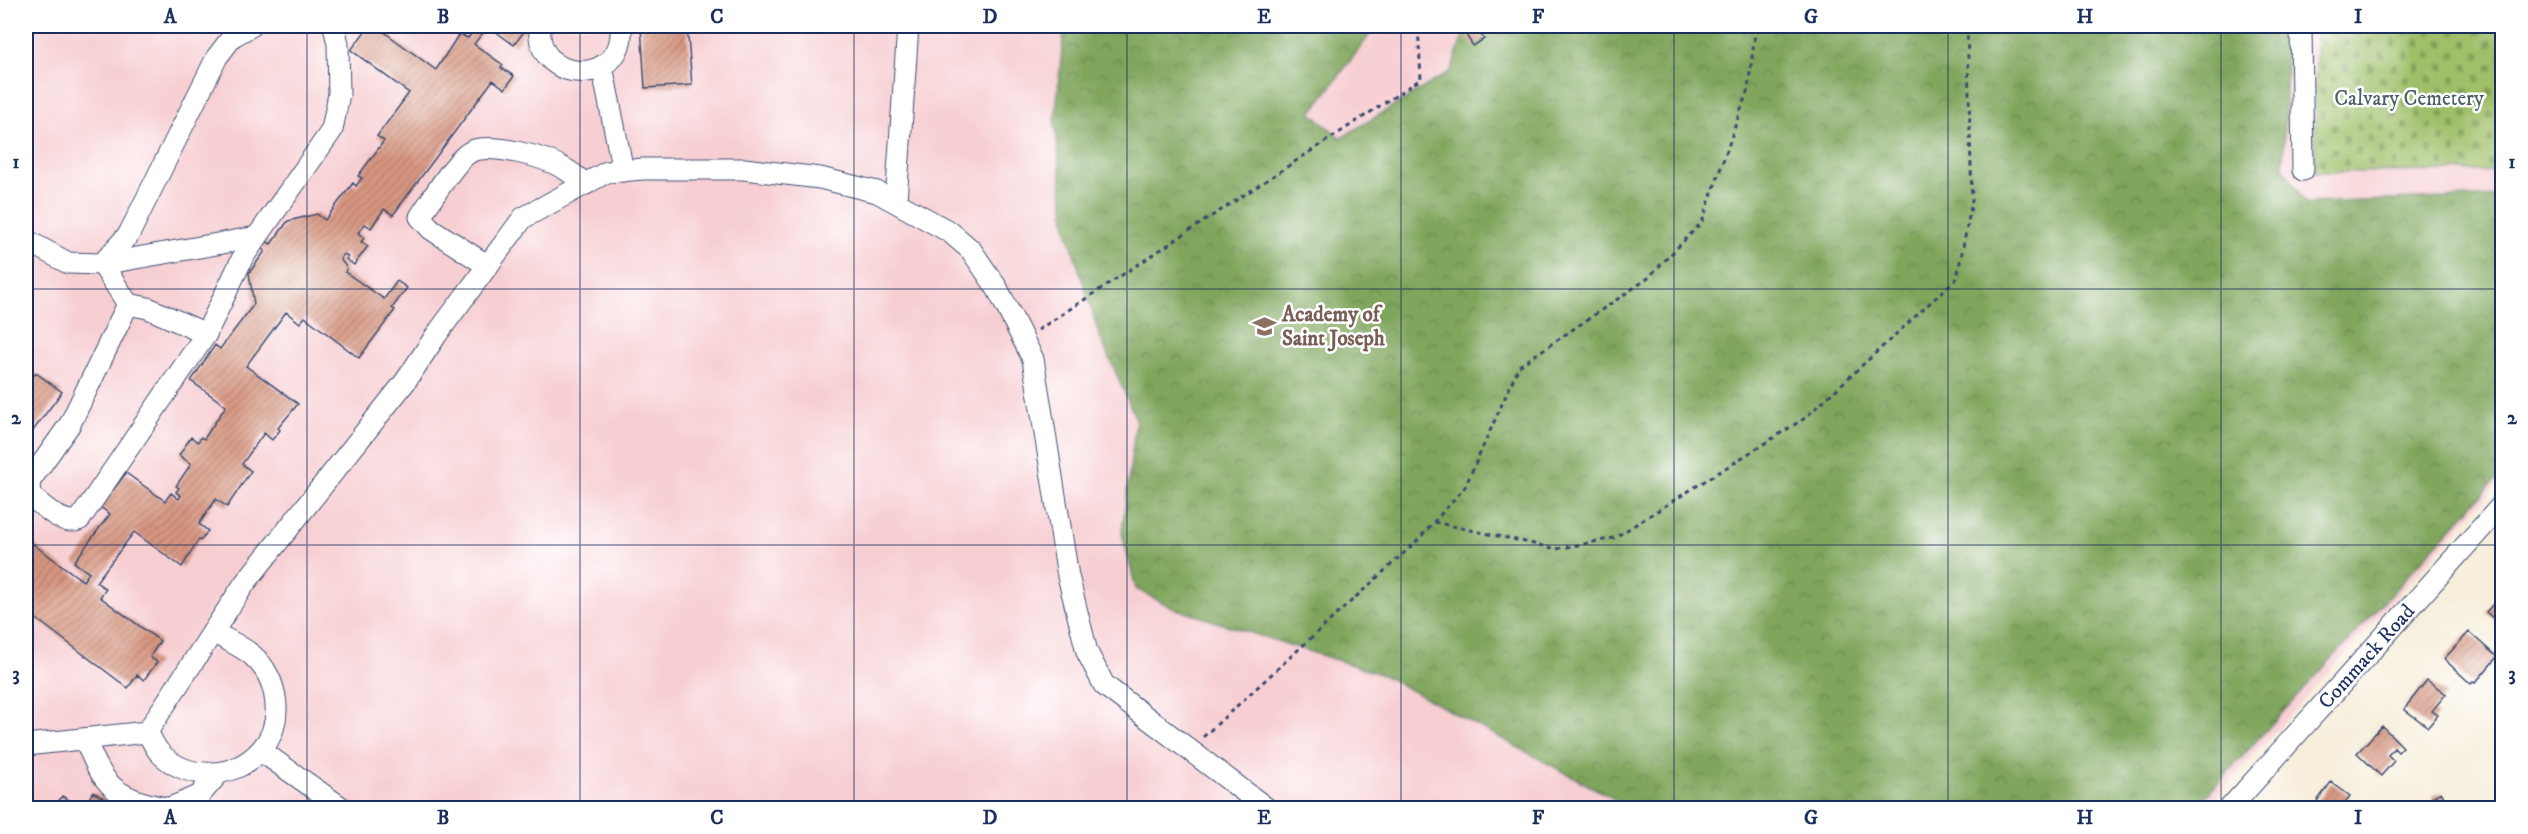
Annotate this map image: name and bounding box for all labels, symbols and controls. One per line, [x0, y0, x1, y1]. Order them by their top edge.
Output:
text: A [163, 5, 178, 30]
text: B [437, 5, 449, 30]
text: C [710, 5, 724, 30]
text: D [983, 5, 998, 30]
text: E [1257, 5, 1271, 30]
text: F [1532, 5, 1545, 30]
text: G [1804, 5, 1818, 30]
text: H [2077, 5, 2094, 30]
text: I [2354, 5, 2362, 30]
park label: Calvary Cemetery [2334, 86, 2485, 112]
text: 1 [12, 150, 20, 175]
text: 1 [2508, 150, 2516, 175]
place label: Academy of Saint Joseph [1281, 302, 1386, 352]
school or university icon: Academy of Saint Joseph [1251, 313, 1277, 339]
text: 2 [11, 406, 22, 431]
text: 2 [2507, 406, 2518, 431]
street label: Commack Road [2313, 599, 2421, 715]
text: 3 [12, 662, 20, 687]
text: 3 [2508, 662, 2516, 687]
text: A [163, 806, 178, 831]
text: B [437, 806, 449, 831]
text: C [710, 806, 724, 831]
text: D [983, 806, 998, 831]
text: E [1257, 806, 1271, 831]
text: F [1532, 806, 1545, 831]
text: G [1804, 806, 1818, 831]
text: H [2077, 806, 2094, 831]
text: I [2354, 806, 2362, 831]

